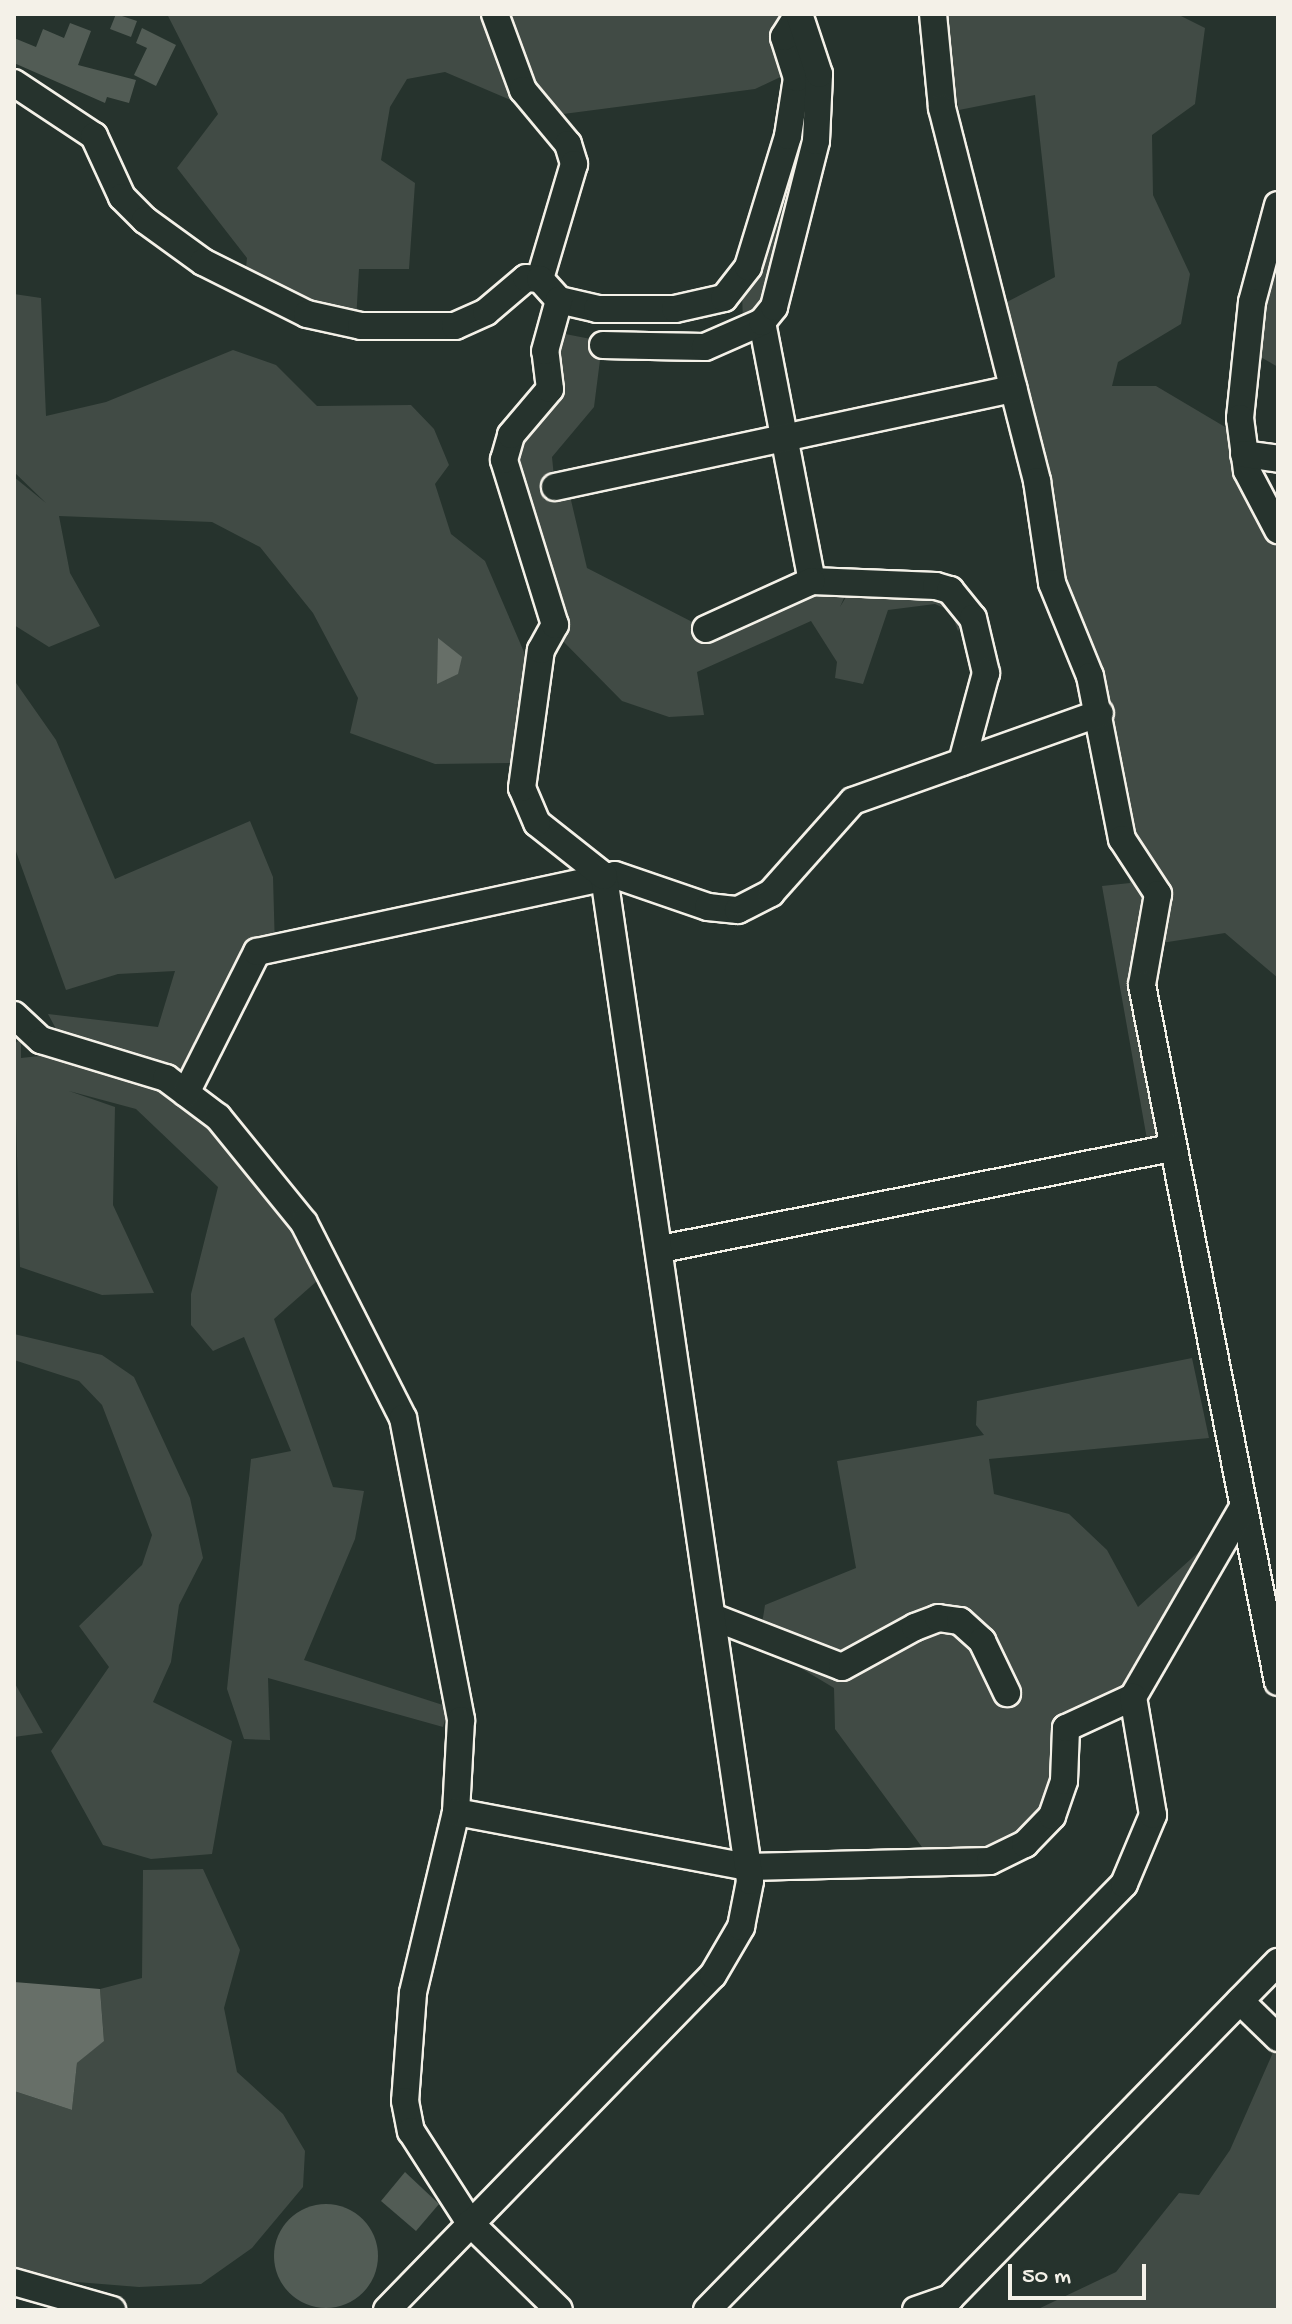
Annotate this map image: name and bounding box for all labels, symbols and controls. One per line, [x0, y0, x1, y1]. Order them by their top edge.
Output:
scale bar [1012, 2248, 1150, 2298]
text: 50 m [1022, 2263, 1071, 2292]

